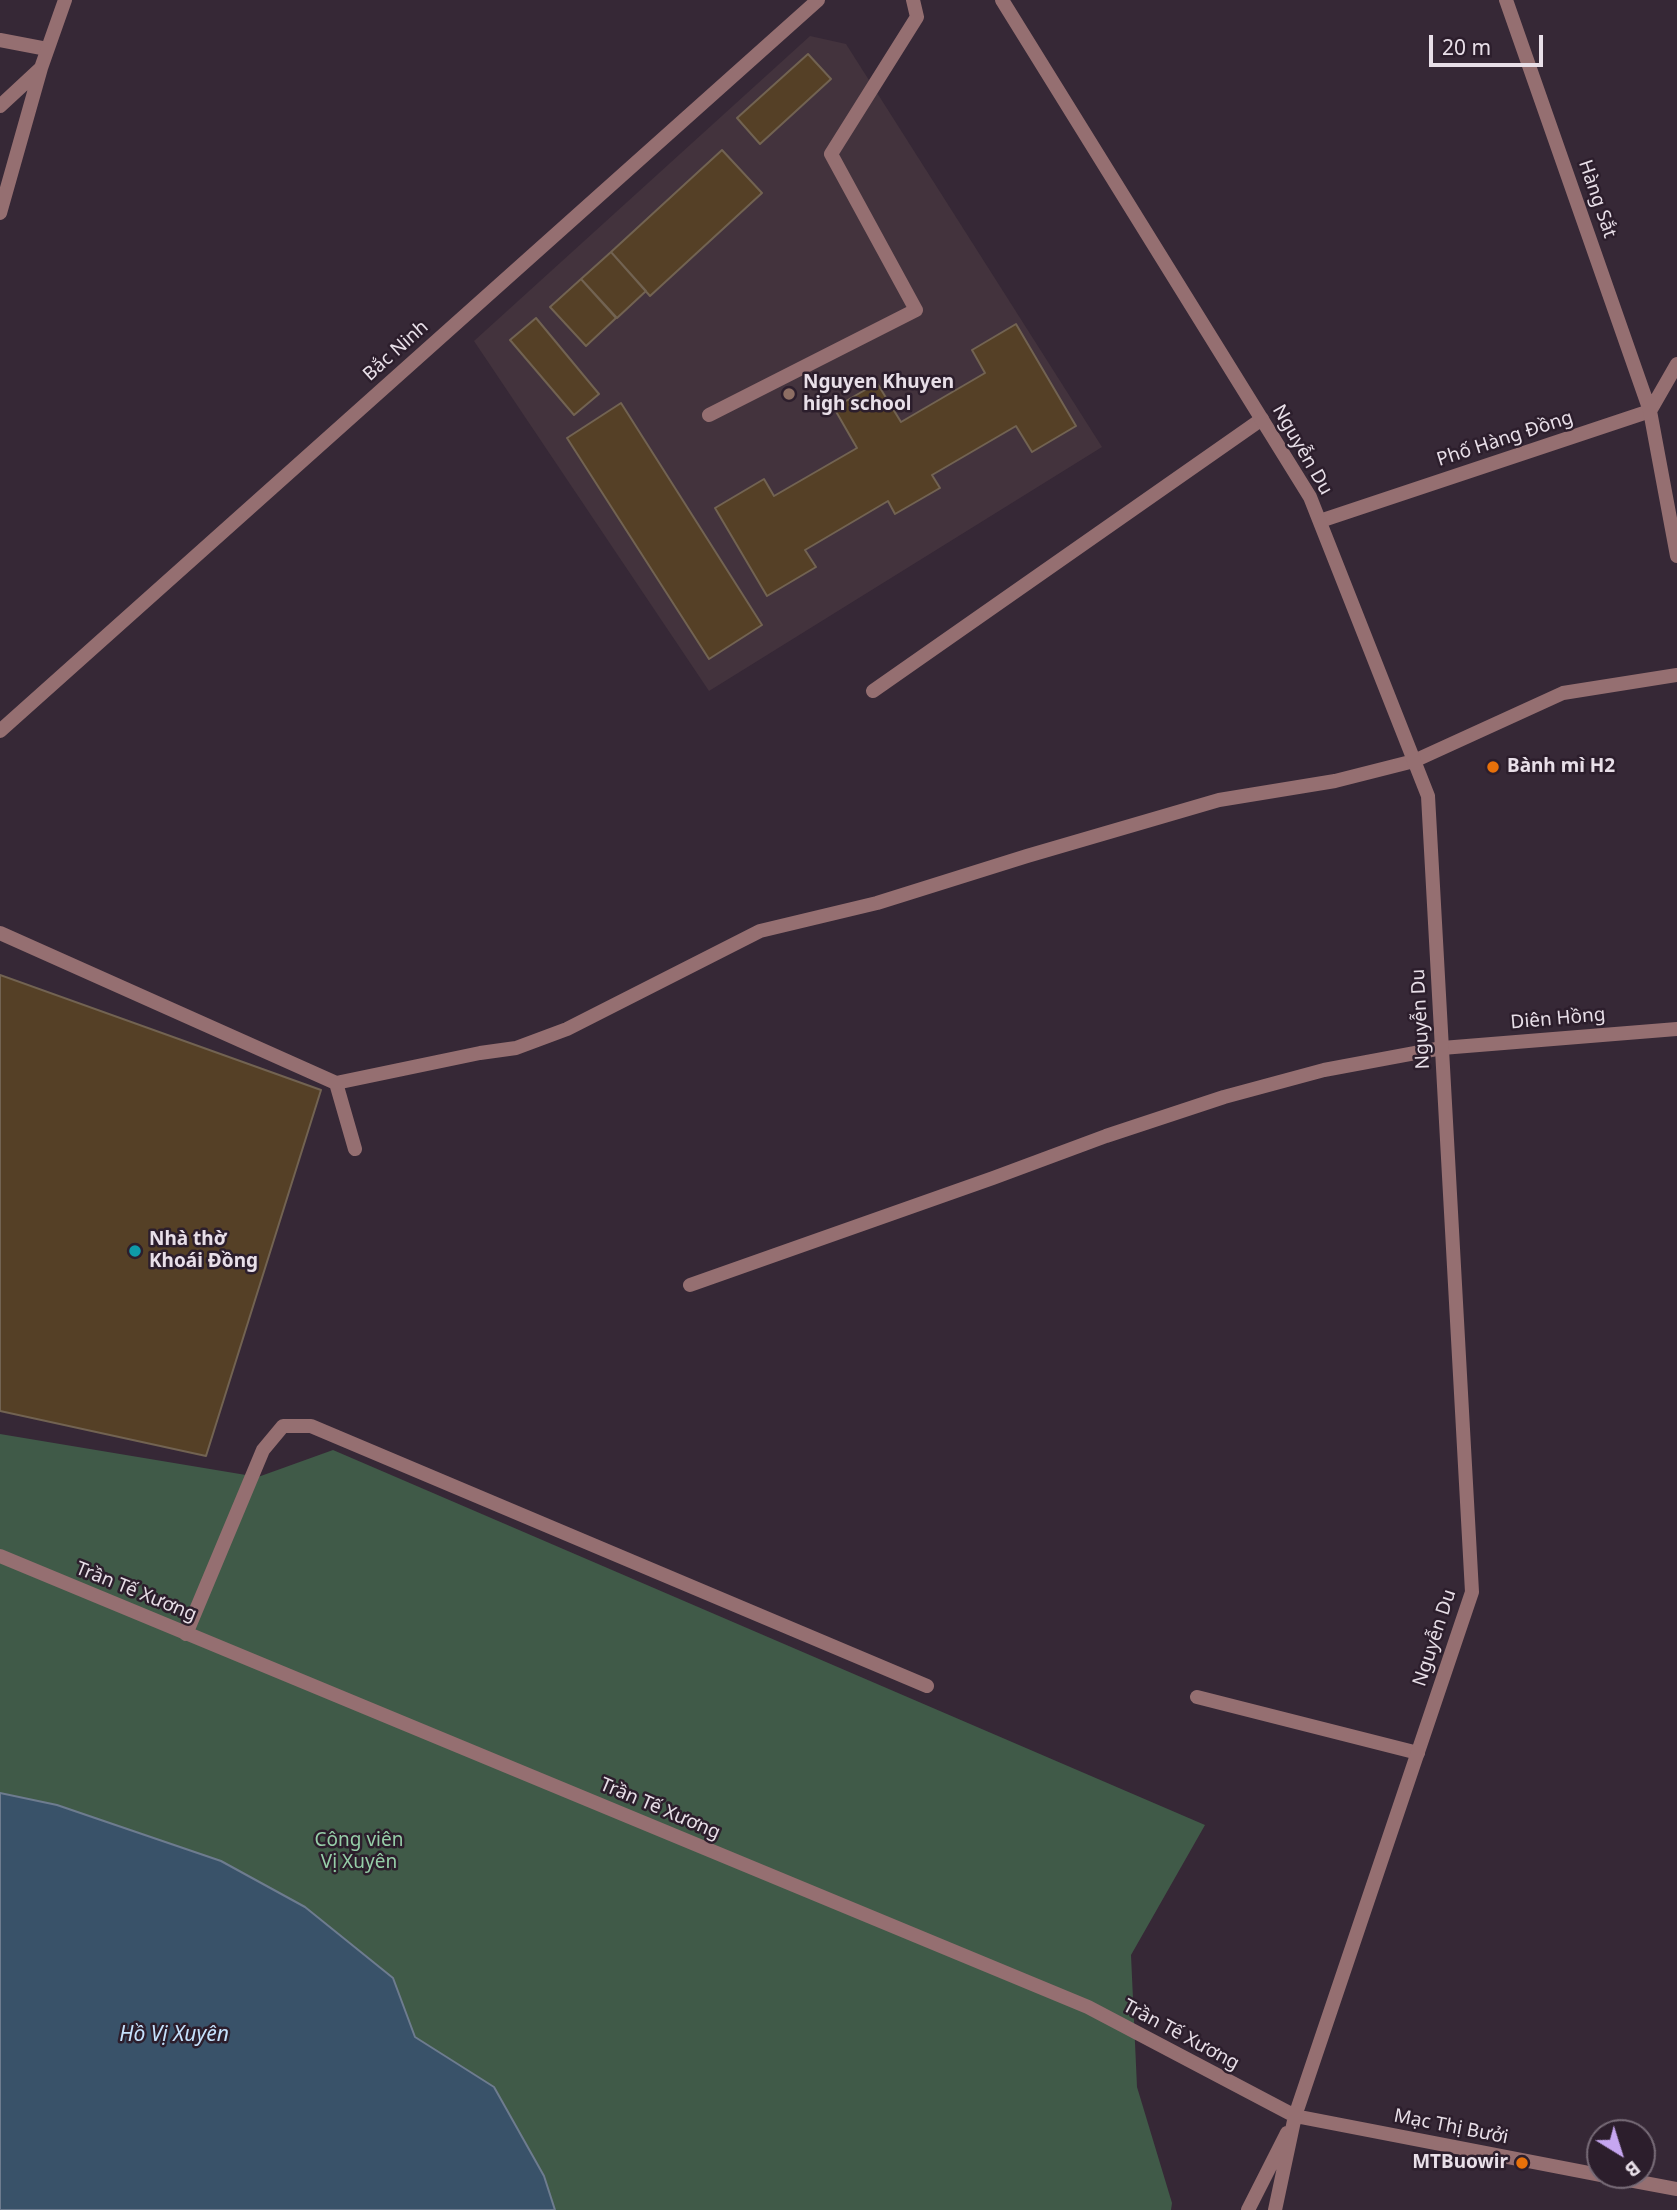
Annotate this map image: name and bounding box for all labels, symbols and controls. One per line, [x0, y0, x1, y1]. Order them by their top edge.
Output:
scale bar [1432, 21, 1546, 65]
text: 20 m [1442, 33, 1491, 61]
street label: Hàng Sắt [1573, 157, 1621, 241]
street label: Bắc Ninh [359, 316, 433, 386]
place label: Nguyen Khuyen high school [803, 372, 954, 416]
marker: Nguyen Khuyen high school [781, 386, 797, 402]
street label: Nguyễn Du [1267, 401, 1337, 499]
street label: Phố Hàng Đồng [1434, 406, 1576, 472]
place label: Bành mì H2 [1507, 756, 1615, 778]
marker: Bành mì H2 [1485, 759, 1501, 775]
street label: Nguyễn Du [1407, 968, 1435, 1070]
street label: Diên Hồng [1510, 1003, 1606, 1035]
place label: Nhà thờ Khoái Đồng [149, 1229, 258, 1273]
marker: Nhà thờ Khoái Đồng [127, 1243, 143, 1259]
street label: Trần Tế Xương [72, 1557, 200, 1627]
street label: Nguyễn Du [1409, 1587, 1461, 1689]
street label: Trần Tế Xương [596, 1773, 724, 1845]
park label: Công viên Vị Xuyên [315, 1830, 403, 1874]
street label: Trần Tế Xương [1119, 1995, 1243, 2075]
water label: Hồ Vị Xuyên [119, 2022, 229, 2048]
street label: Mạc Thị Bưởi [1392, 2105, 1510, 2149]
north arrow [1586, 2119, 1656, 2189]
place label: MTBuowir [1412, 2152, 1508, 2174]
marker: MTBuowir [1514, 2155, 1530, 2171]
text: B [1620, 2155, 1646, 2183]

